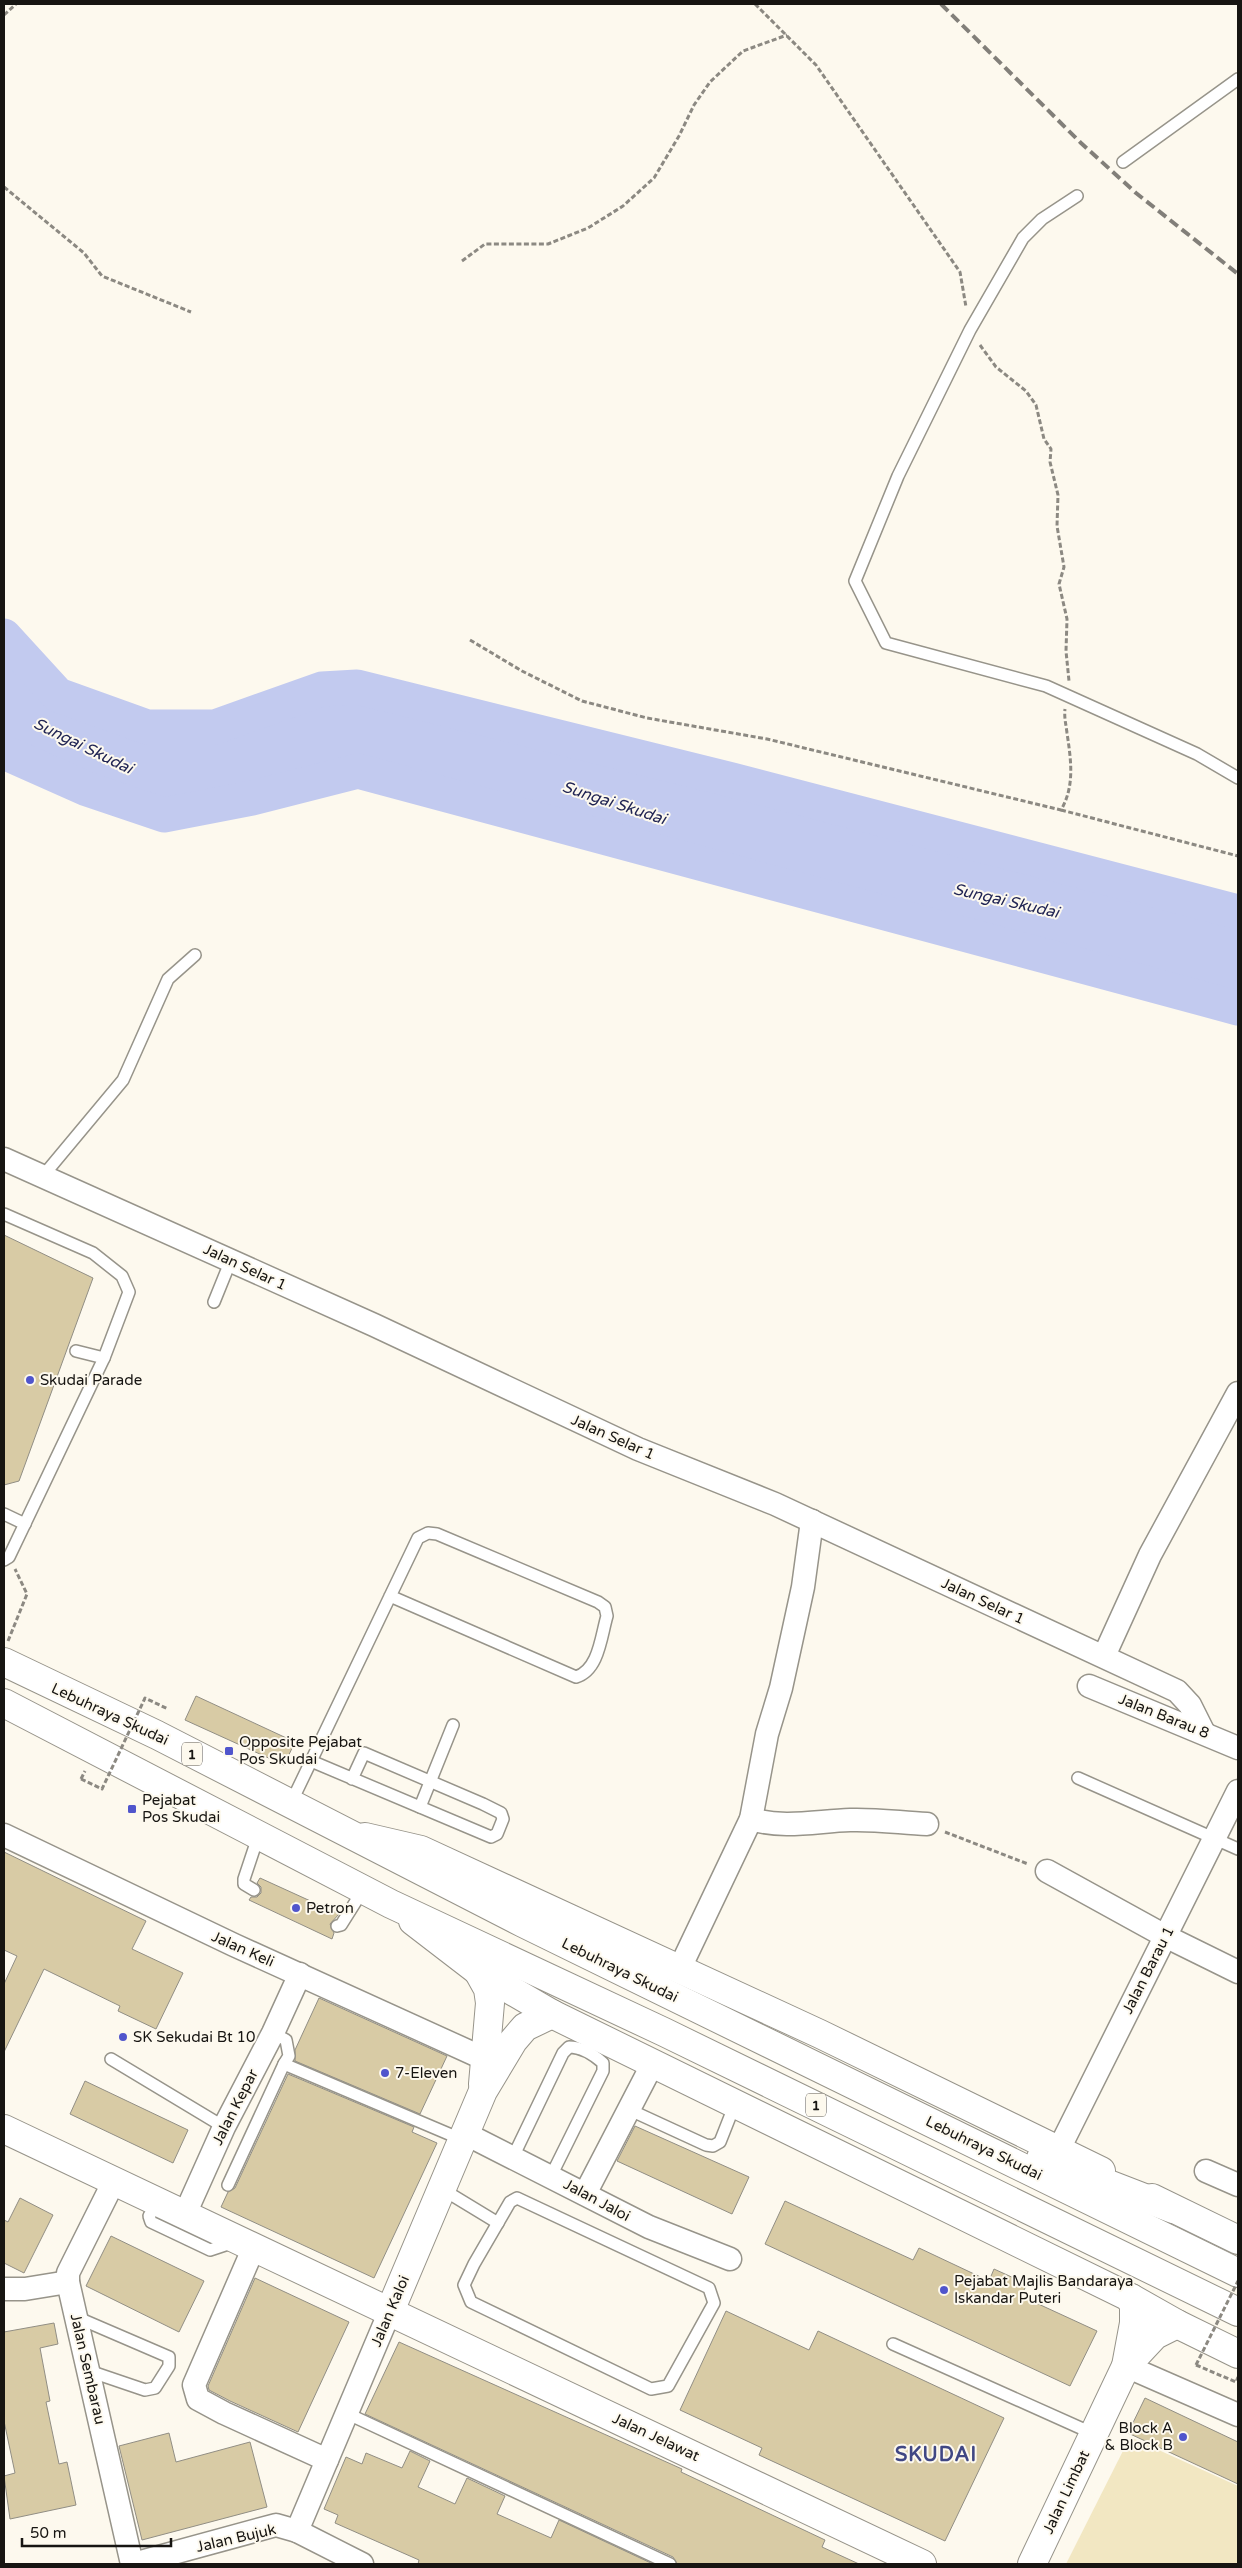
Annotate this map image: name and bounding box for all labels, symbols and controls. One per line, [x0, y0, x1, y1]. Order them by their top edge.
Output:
water label: Sungai Skudai [30, 713, 138, 779]
water label: Sungai Skudai [560, 777, 670, 830]
water label: Sungai Skudai [951, 879, 1063, 923]
street label: Jalan Selar 1 [201, 1240, 289, 1294]
place label: Skudai Parade [40, 1371, 142, 1389]
marker: Skudai Parade [24, 1374, 36, 1386]
street label: Jalan Selar 1 [568, 1411, 658, 1463]
street label: Jalan Selar 1 [939, 1574, 1027, 1628]
street label: Lebuhraya Skudai [49, 1679, 171, 1749]
street label: Jalan Barau 8 [1116, 1690, 1212, 1742]
place label: Opposite Pejabat Pos Skudai [239, 1733, 362, 1768]
road number: 1 [182, 1742, 202, 1766]
marker: Opposite Pejabat Pos Skudai [223, 1745, 235, 1757]
place label: Pejabat Pos Skudai [142, 1791, 220, 1826]
marker: Pejabat Pos Skudai [126, 1803, 138, 1815]
place label: Petron [306, 1899, 354, 1917]
marker: Petron [290, 1902, 302, 1914]
street label: Jalan Barau 1 [1118, 1923, 1178, 2017]
street label: Jalan Keli [209, 1927, 277, 1971]
street label: Lebuhraya Skudai [559, 1934, 681, 2006]
place label: SK Sekudai Bt 10 [133, 2028, 255, 2046]
marker: SK Sekudai Bt 10 [117, 2031, 129, 2043]
place label: 7-Eleven [395, 2064, 457, 2082]
street label: Jalan Kepar [208, 2066, 262, 2148]
marker: 7-Eleven [379, 2067, 391, 2079]
road number: 1 [806, 2094, 826, 2116]
street label: Lebuhraya Skudai [923, 2112, 1045, 2184]
street label: Jalan Jaloi [561, 2175, 633, 2225]
place label: Pejabat Majlis Bandaraya Iskandar Puteri [954, 2272, 1134, 2307]
street label: Jalan Kaloi [367, 2273, 413, 2349]
marker: Pejabat Majlis Bandaraya Iskandar Puteri [938, 2284, 950, 2296]
street label: Jalan Sembarau [66, 2312, 110, 2426]
street label: Jalan Jelawat [610, 2409, 703, 2465]
place label: Block A & Block B [1105, 2419, 1173, 2454]
marker: Block A & Block B [1177, 2431, 1189, 2443]
district label: SKUDAI [895, 2443, 977, 2467]
street label: Jalan Limbat [1039, 2447, 1093, 2537]
scale bar [22, 2516, 171, 2548]
street label: Jalan Bujuk [194, 2520, 278, 2556]
text: 50 m [30, 2524, 67, 2542]

